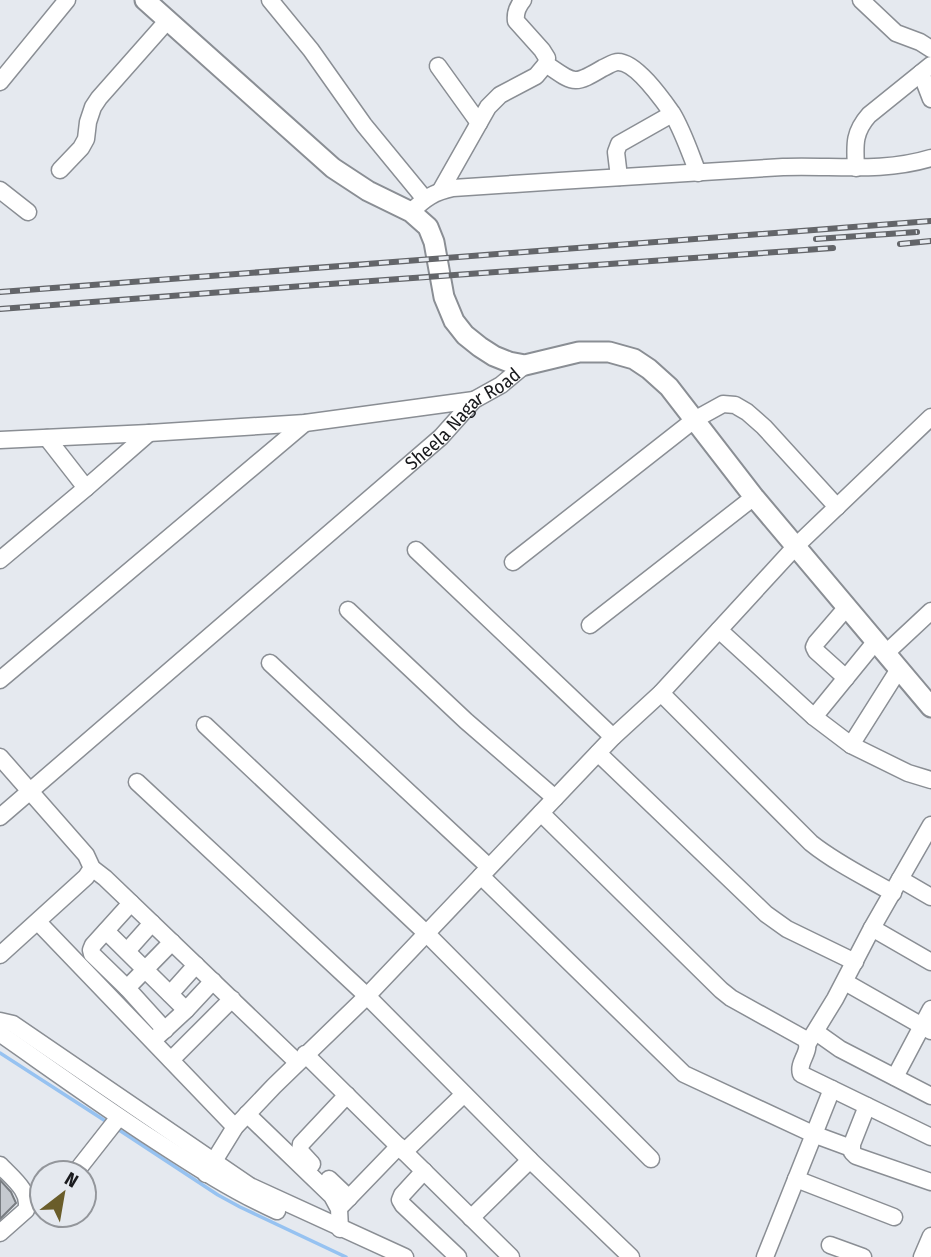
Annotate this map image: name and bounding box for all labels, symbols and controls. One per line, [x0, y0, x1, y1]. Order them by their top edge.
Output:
street label: Sheela Nagar Road [400, 363, 525, 475]
north arrow [28, 1159, 98, 1229]
text: N [61, 1167, 82, 1193]

